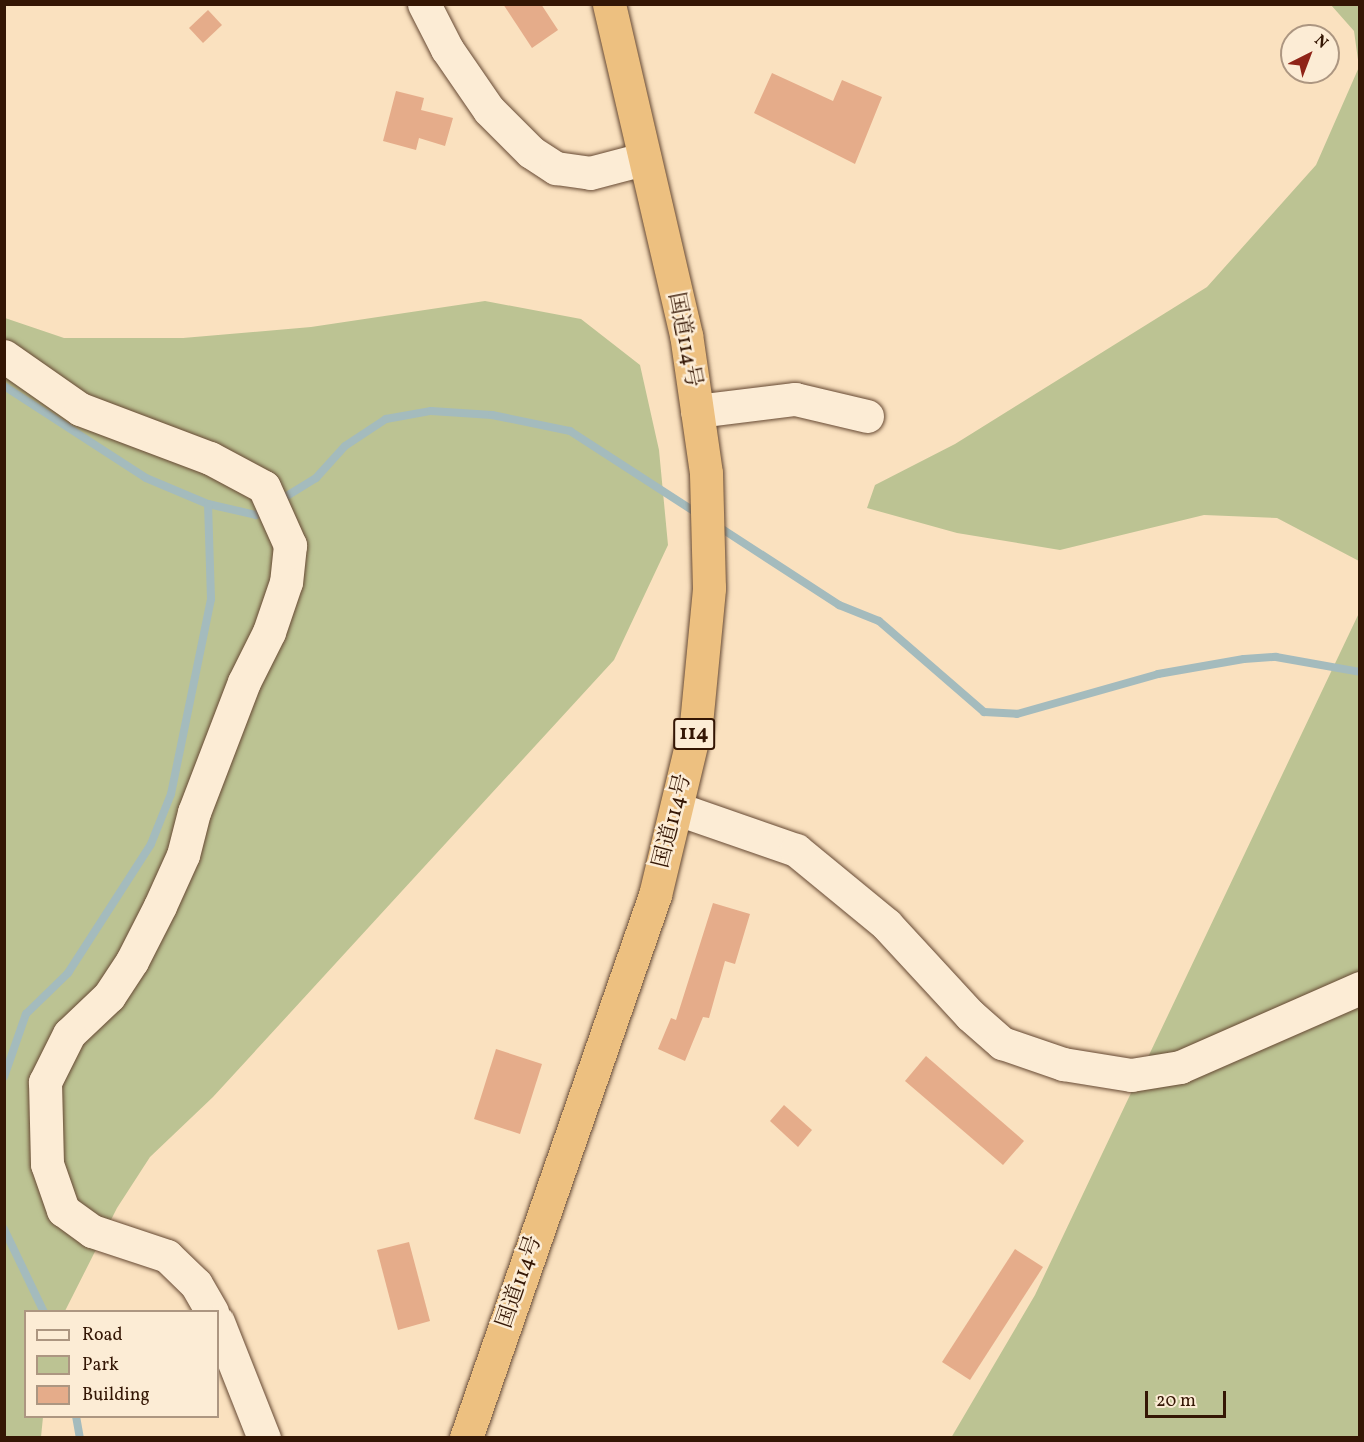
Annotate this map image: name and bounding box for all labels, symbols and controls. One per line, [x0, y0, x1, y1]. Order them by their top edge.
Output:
north arrow [1280, 24, 1340, 84]
text: N [1309, 30, 1332, 54]
street label: 国道114号 [662, 290, 706, 390]
road number: 114 [673, 716, 715, 752]
street label: 国道114号 [649, 771, 697, 871]
street label: 国道114号 [492, 1232, 548, 1332]
legend [24, 1310, 219, 1418]
text: Road [82, 1323, 123, 1348]
text: Park [82, 1353, 119, 1378]
scale bar [1148, 1379, 1229, 1417]
text: Building [82, 1383, 150, 1408]
text: 20 m [1156, 1389, 1196, 1414]

